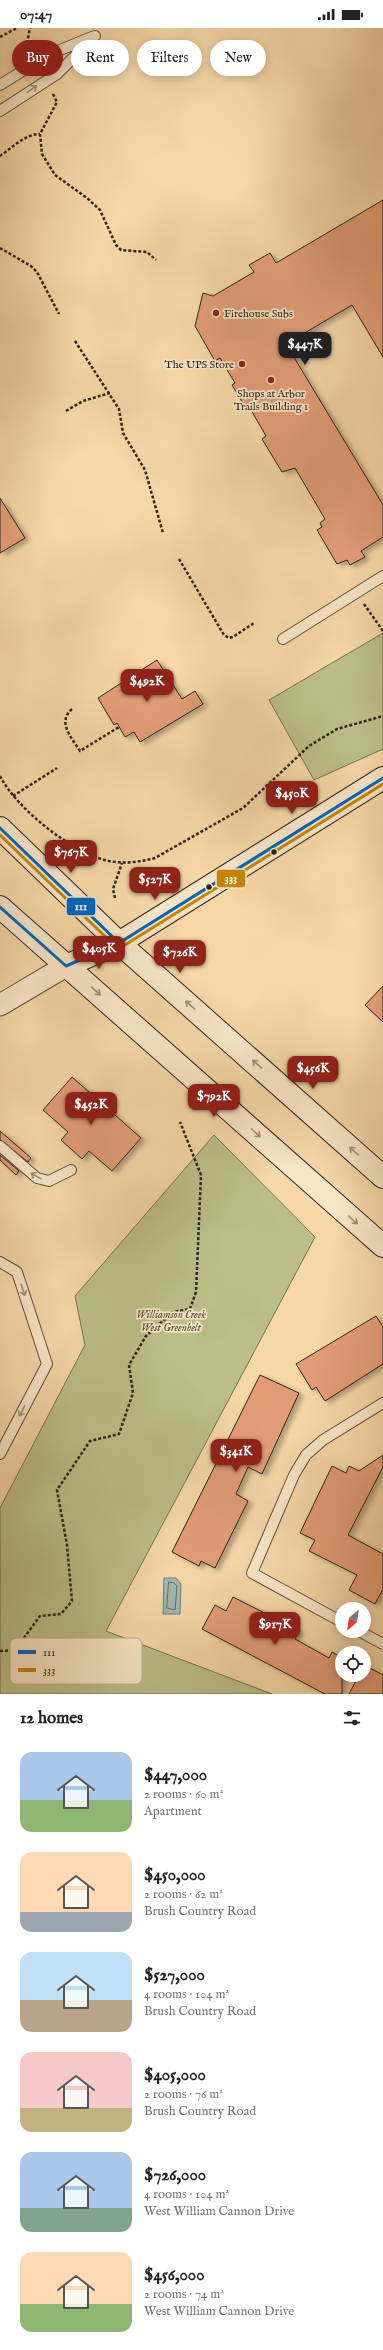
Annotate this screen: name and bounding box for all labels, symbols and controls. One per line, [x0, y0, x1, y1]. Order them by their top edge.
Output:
text: 07:47 [20, 5, 52, 24]
chip: Buy [12, 40, 63, 76]
chip: Rent [71, 40, 129, 76]
chip: Filters [137, 40, 202, 76]
chip: New [210, 40, 266, 76]
one-way arrow [26, 85, 37, 93]
place label: Firehouse Subs [224, 307, 293, 321]
marker: Firehouse Subs [211, 308, 221, 318]
pin: $447K [277, 332, 333, 366]
text: $447K [287, 336, 323, 353]
place label: The UPS Store [165, 358, 234, 372]
marker: The UPS Store [237, 359, 247, 369]
marker: Shops at Arbor Trails Building 1 [266, 375, 276, 385]
place label: Shops at Arbor Trails Building 1 [234, 387, 308, 414]
pin: $492K [119, 669, 175, 703]
text: $492K [130, 673, 164, 690]
pin: $450K [264, 781, 320, 815]
text: $450K [275, 785, 309, 802]
pin: $767K [43, 840, 99, 874]
text: $767K [54, 844, 88, 861]
unlabelled marker [269, 847, 279, 857]
pin: $527K [127, 867, 183, 901]
line badge: 333 [216, 869, 246, 888]
text: $527K [138, 871, 172, 888]
text: 333 [225, 872, 237, 886]
unlabelled marker [204, 882, 214, 892]
line badge: 111 [66, 897, 96, 916]
text: 111 [75, 900, 87, 914]
pin: $405K [71, 936, 127, 970]
text: $405K [82, 940, 116, 957]
pin: $726K [152, 940, 208, 974]
text: $726K [163, 944, 197, 961]
one-way arrow [90, 987, 101, 996]
one-way arrow [185, 1001, 195, 1010]
pin: $456K [285, 1056, 341, 1090]
one-way arrow [253, 1060, 263, 1069]
text: $456K [296, 1060, 330, 1077]
pin: $792K [186, 1084, 242, 1118]
text: $792K [197, 1088, 231, 1105]
pin: $452K [63, 1092, 119, 1126]
text: $452K [74, 1096, 108, 1113]
one-way arrow [251, 1129, 261, 1138]
one-way arrow [349, 1146, 359, 1155]
one-way arrow [31, 1172, 43, 1179]
one-way arrow [348, 1215, 358, 1224]
one-way arrow [20, 1284, 27, 1297]
park label: Williamson Creek West Greenbelt [136, 1308, 206, 1335]
one-way arrow [18, 1405, 26, 1417]
pin: $341K [208, 1439, 264, 1473]
text: $341K [220, 1443, 252, 1460]
north arrow [335, 1602, 371, 1638]
map controls [335, 1602, 371, 1682]
pin: $917K [247, 1612, 303, 1646]
text: $917K [258, 1616, 292, 1633]
legend [10, 1638, 142, 1684]
text: 111 [43, 1646, 55, 1660]
button: locate [335, 1646, 371, 1682]
text: 333 [43, 1664, 55, 1678]
icon: filters [341, 1707, 363, 1729]
text: 12 homes [20, 1708, 83, 1729]
text: $447,000 [144, 1765, 207, 1786]
icon: home [52, 1768, 100, 1816]
text: 2 rooms · 60 m² [144, 1786, 223, 1803]
text: Apartment [144, 1803, 202, 1820]
text: $450,000 [144, 1865, 206, 1886]
icon: home [52, 1868, 100, 1916]
text: 2 rooms · 62 m² [144, 1886, 223, 1903]
text: Brush Country Road [144, 1903, 256, 1920]
text: $527,000 [144, 1965, 205, 1986]
icon: home [52, 1968, 100, 2016]
text: 4 rooms · 104 m² [144, 1986, 229, 2003]
text: Brush Country Road [144, 2003, 256, 2020]
text: $405,000 [144, 2065, 206, 2086]
icon: home [52, 2068, 100, 2116]
text: 2 rooms · 76 m² [144, 2086, 223, 2103]
text: Brush Country Road [144, 2103, 256, 2120]
text: $726,000 [144, 2165, 206, 2186]
icon: home [52, 2168, 100, 2216]
text: 4 rooms · 104 m² [144, 2186, 229, 2203]
text: West William Cannon Drive [144, 2203, 294, 2220]
text: $456,000 [144, 2265, 205, 2286]
icon: home [52, 2268, 100, 2316]
text: 2 rooms · 74 m² [144, 2286, 224, 2303]
text: West William Cannon Drive [144, 2303, 294, 2320]

